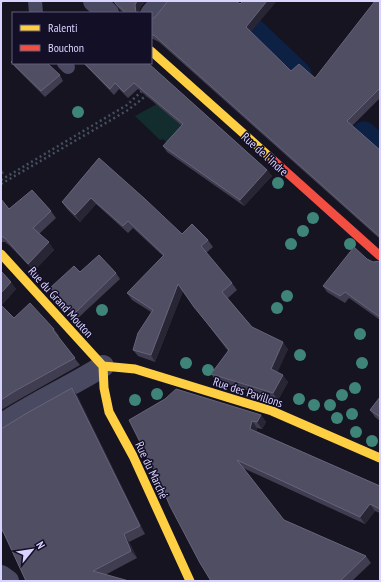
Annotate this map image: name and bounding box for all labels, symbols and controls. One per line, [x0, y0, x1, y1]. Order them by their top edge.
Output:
legend [12, 12, 152, 64]
text: Ralenti [48, 20, 77, 35]
text: Bouchon [48, 40, 84, 55]
street label: Rue de l'Indre [239, 129, 291, 179]
street label: Rue du Grand Mouton [25, 263, 97, 341]
street label: Rue des Pavillons [211, 374, 285, 410]
street label: Rue du Marché [132, 439, 172, 501]
north arrow [12, 530, 52, 570]
text: N [33, 539, 48, 551]

